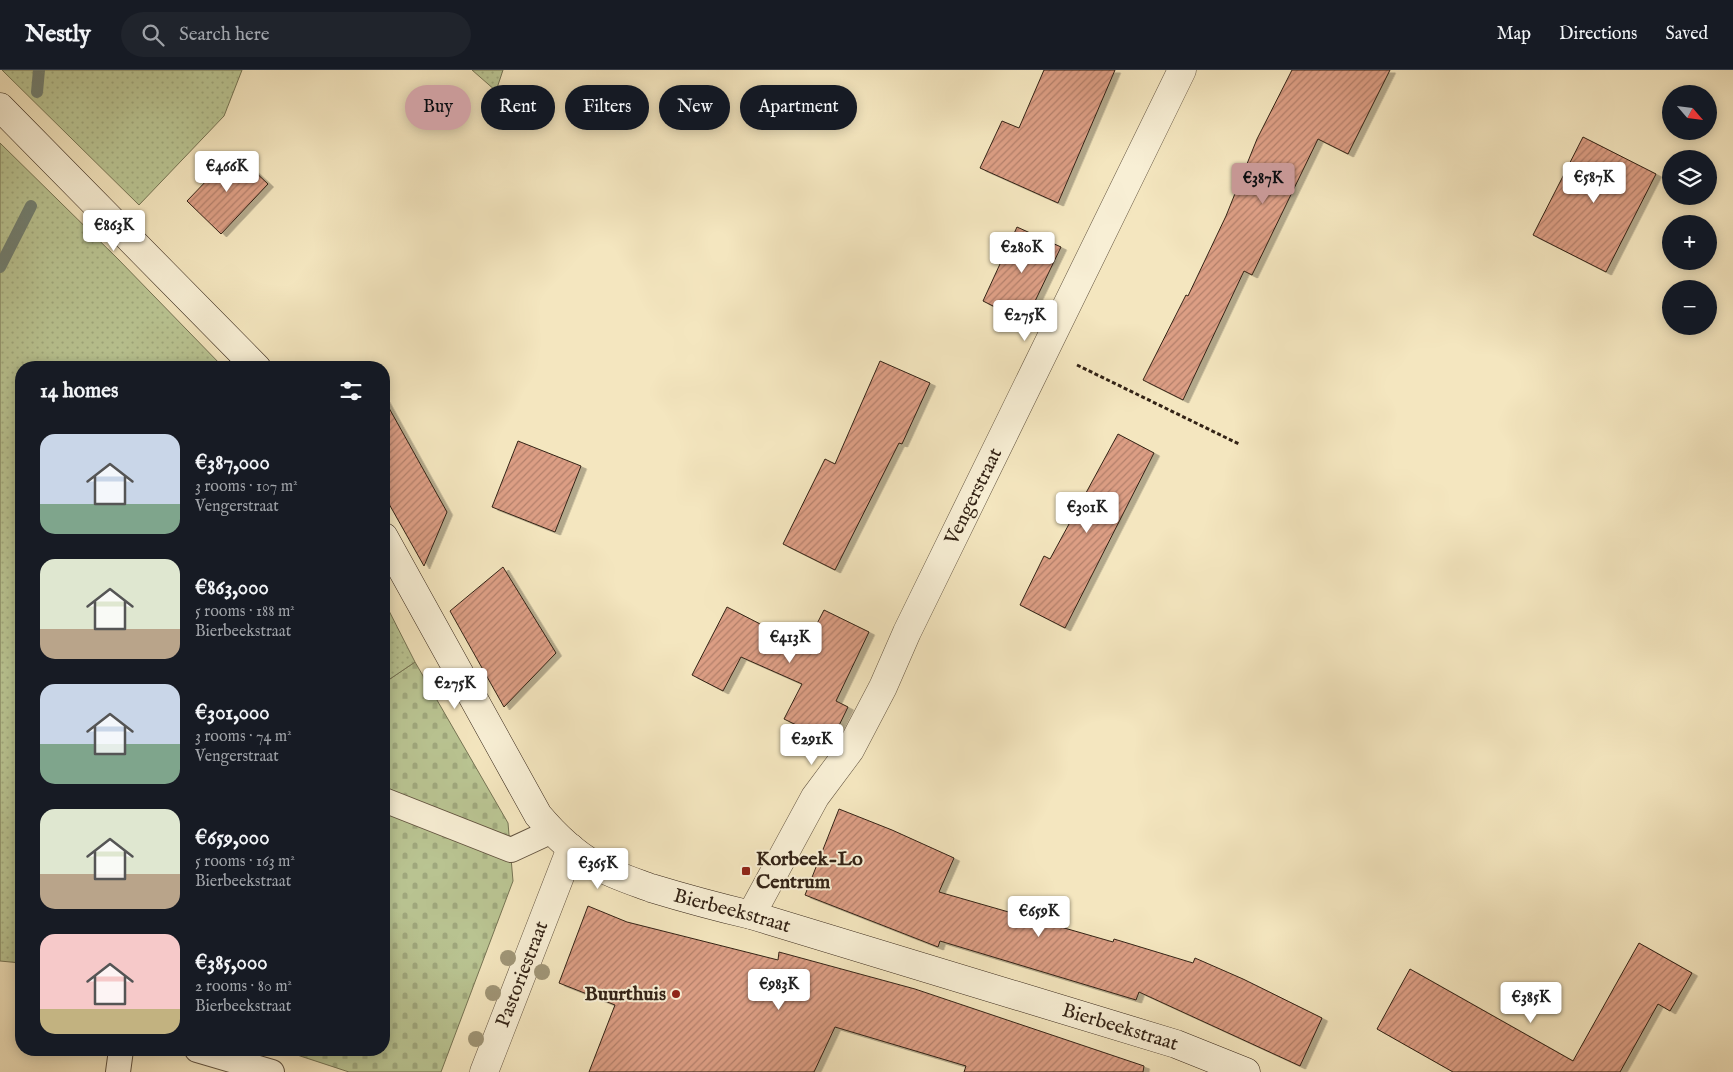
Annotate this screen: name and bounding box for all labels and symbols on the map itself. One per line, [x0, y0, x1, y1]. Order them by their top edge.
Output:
north arrow [1662, 85, 1718, 140]
pin: €466K [192, 150, 262, 193]
pin: €387K [1228, 162, 1298, 205]
pin: €587K [1559, 162, 1629, 204]
pin: €863K [79, 210, 149, 252]
pin: €280K [987, 232, 1057, 274]
pin: €275K [990, 300, 1060, 342]
street label: Vengerstraat [939, 444, 1008, 550]
pin: €301K [1052, 492, 1122, 534]
pin: €413K [755, 622, 825, 664]
pin: €275K [420, 668, 490, 710]
pin: €291K [777, 724, 847, 766]
place label: Korbeek-Lo Centrum [756, 847, 863, 895]
pin: €365K [563, 848, 633, 890]
marker: Korbeek-Lo Centrum [740, 865, 752, 877]
street label: Bierbeekstraat [671, 883, 794, 939]
pin: €659K [1004, 896, 1074, 938]
street label: Pastoriestraat [490, 917, 554, 1031]
pin: €983K [744, 968, 814, 1011]
place label: Buurthuis [585, 982, 666, 1007]
pin: €385K [1496, 982, 1566, 1024]
marker: Buurthuis [670, 988, 682, 1000]
street label: Bierbeekstraat [1059, 998, 1181, 1057]

